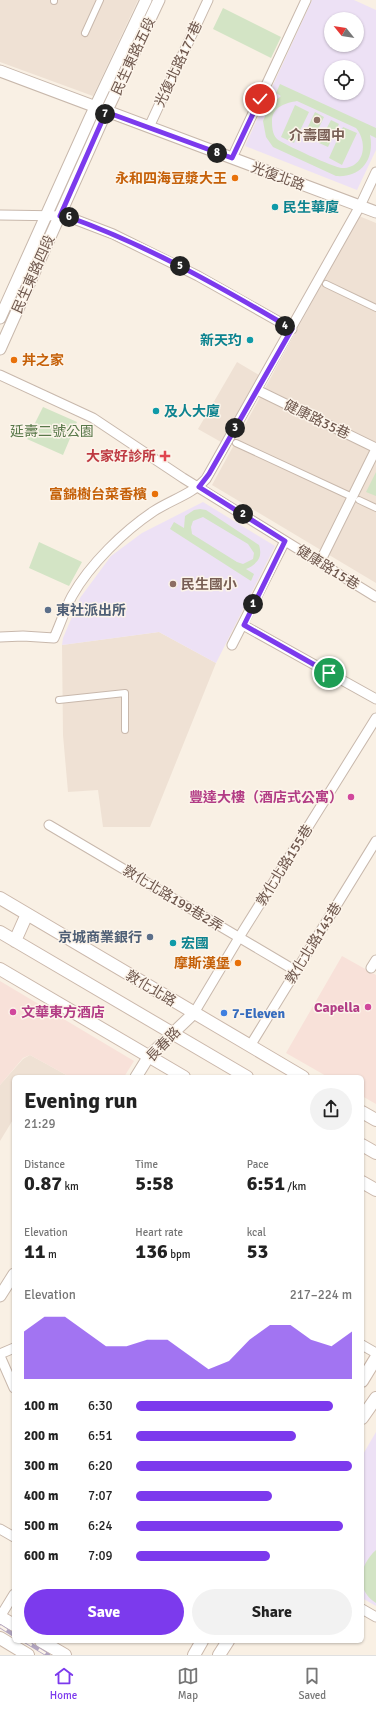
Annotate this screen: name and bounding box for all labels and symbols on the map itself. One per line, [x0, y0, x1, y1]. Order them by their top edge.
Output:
north arrow [324, 12, 364, 52]
street label: 民生東路五段 [108, 15, 159, 98]
street label: 光復北路177巷 [151, 19, 206, 110]
pin [243, 82, 277, 116]
pin: 7 [95, 104, 115, 124]
marker: 介壽國中 [312, 115, 322, 125]
place label: 介壽國中 [289, 127, 345, 144]
pin: 8 [207, 143, 227, 163]
street label: 光復北路 [249, 159, 307, 194]
place label: 永和四海豆漿大王 [115, 170, 227, 187]
marker: 永和四海豆漿大王 [230, 173, 240, 183]
place label: 民生華廈 [283, 199, 339, 216]
marker: 民生華廈 [270, 202, 280, 212]
pin: 6 [59, 207, 79, 227]
street label: 民生東路四段 [9, 232, 58, 316]
pin: 5 [170, 256, 190, 276]
pin: 4 [275, 316, 295, 336]
place label: 新天玓 [200, 332, 242, 349]
marker: 新天玓 [245, 335, 255, 345]
place label: 丼之家 [22, 352, 64, 369]
marker: 丼之家 [9, 355, 19, 365]
street label: 健康路35巷 [281, 396, 352, 443]
place label: 及人大廈 [164, 403, 220, 420]
marker: 及人大廈 [151, 406, 161, 416]
pin: 3 [225, 418, 245, 438]
park label: 延壽二號公園 [10, 423, 94, 440]
place label: 大家好診所 [86, 448, 156, 465]
marker: 大家好診所 [159, 450, 171, 462]
place label: 富錦樹台菜香檳 [49, 486, 147, 503]
marker: 富錦樹台菜香檳 [150, 489, 160, 499]
pin: 2 [233, 504, 253, 524]
street label: 健康路15巷 [293, 541, 362, 593]
place label: 民生國小 [181, 576, 237, 593]
marker: 民生國小 [168, 579, 178, 589]
pin: 1 [243, 594, 263, 614]
place label: 東社派出所 [56, 602, 126, 619]
marker: 東社派出所 [43, 605, 53, 615]
pin [312, 656, 346, 690]
place label: 豐達大樓（酒店式公寓） [189, 789, 343, 806]
marker: 豐達大樓（酒店式公寓） [346, 792, 356, 802]
street label: 敦化北路155巷 [253, 821, 316, 909]
street label: 敦化北路199巷2弄 [119, 862, 226, 935]
street label: 敦化北路145巷 [282, 899, 345, 987]
place label: 京城商業銀行 [58, 929, 142, 946]
marker: 京城商業銀行 [145, 932, 155, 942]
place label: 宏國 [181, 935, 209, 952]
marker: 宏國 [168, 938, 178, 948]
place label: 摩斯漢堡 [174, 955, 230, 972]
marker: 摩斯漢堡 [233, 958, 243, 968]
street label: 敦化北路 [122, 967, 179, 1010]
place label: Capella [314, 999, 360, 1016]
marker: Capella [363, 1002, 373, 1012]
place label: 文華東方酒店 [21, 1004, 105, 1021]
place label: 7-Eleven [232, 1005, 285, 1022]
marker: 文華東方酒店 [8, 1007, 18, 1017]
marker: 7-Eleven [219, 1008, 229, 1018]
street label: 長春路 [143, 1023, 184, 1065]

